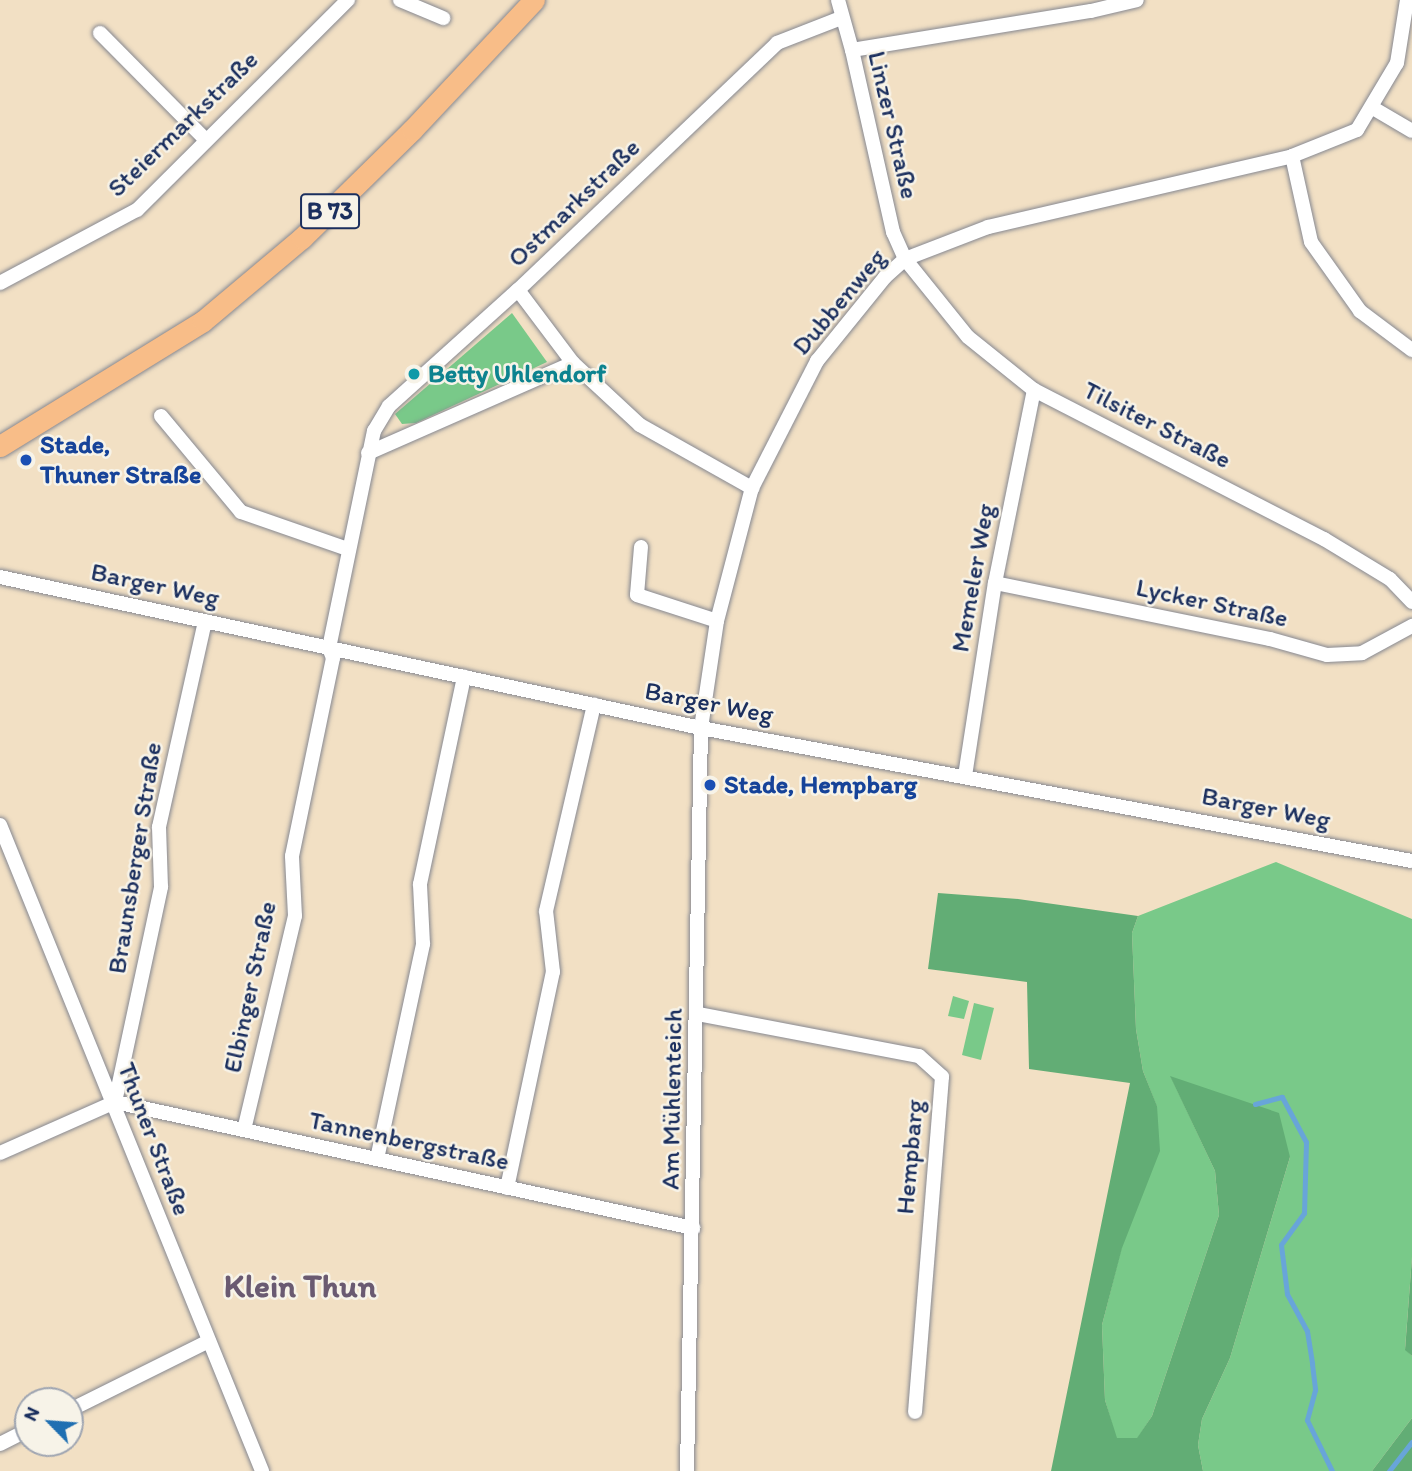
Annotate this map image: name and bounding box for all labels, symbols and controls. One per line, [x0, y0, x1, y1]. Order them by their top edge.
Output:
street label: Steiermarkstraße [101, 44, 265, 204]
street label: Linzer Straße [861, 48, 925, 202]
street label: Ostmarkstraße [501, 132, 647, 274]
road number: B 73 [298, 190, 362, 232]
street label: Dubbenweg [786, 242, 892, 362]
place label: Betty Uhlendorf [428, 358, 607, 390]
marker: Betty Uhlendorf [406, 366, 422, 382]
street label: Tilsiter Straße [1078, 374, 1236, 476]
place label: Stade, Thuner Straße [40, 429, 201, 490]
marker: Stade, Thuner Straße [18, 452, 34, 468]
street label: Memeler Weg [945, 501, 1001, 655]
street label: Barger Weg [88, 556, 222, 614]
street label: Lycker Straße [1133, 572, 1291, 634]
street label: Barger Weg [642, 675, 776, 731]
street label: Braunsberger Straße [101, 740, 169, 976]
place label: Stade, Hempbarg [724, 769, 915, 801]
marker: Stade, Hempbarg [702, 777, 718, 793]
street label: Barger Weg [1199, 780, 1333, 836]
street label: Elbinger Straße [217, 899, 283, 1075]
street label: Am Mühlenteich [655, 1008, 689, 1190]
street label: Thuner Straße [111, 1058, 197, 1220]
street label: Hempbarg [889, 1098, 931, 1216]
street label: Tannenbergstraße [306, 1105, 512, 1177]
district label: Klein Thun [224, 1266, 376, 1306]
north arrow [14, 1387, 84, 1457]
text: N [18, 1403, 44, 1424]

